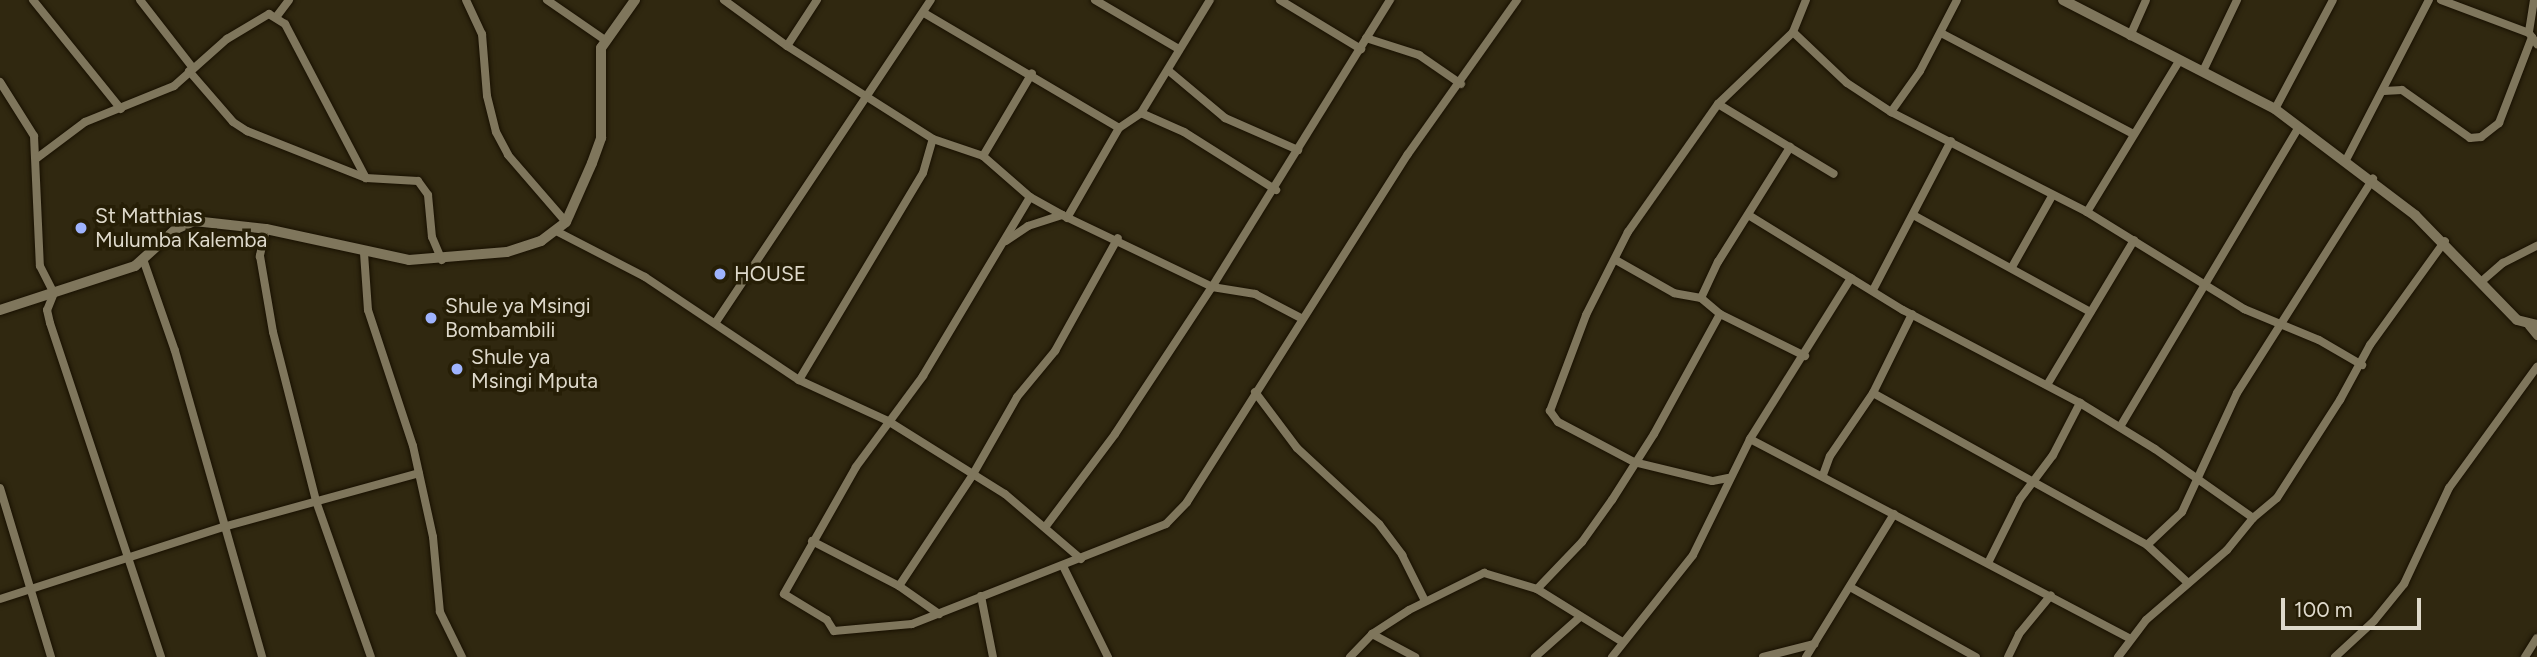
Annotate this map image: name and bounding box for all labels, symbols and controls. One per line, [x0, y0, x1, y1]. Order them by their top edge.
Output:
place label: St Matthias Mulumba Kalemba [95, 203, 267, 253]
marker: St Matthias Mulumba Kalemba [73, 220, 89, 236]
place label: HOUSE [734, 261, 806, 287]
marker: HOUSE [712, 266, 728, 282]
place label: Shule ya Msingi Bombambili [445, 293, 591, 343]
marker: Shule ya Msingi Bombambili [423, 310, 439, 326]
place label: Shule ya Msingi Mputa [471, 344, 598, 394]
marker: Shule ya Msingi Mputa [449, 361, 465, 377]
scale bar [2285, 584, 2425, 628]
text: 100 m [2294, 597, 2353, 622]

